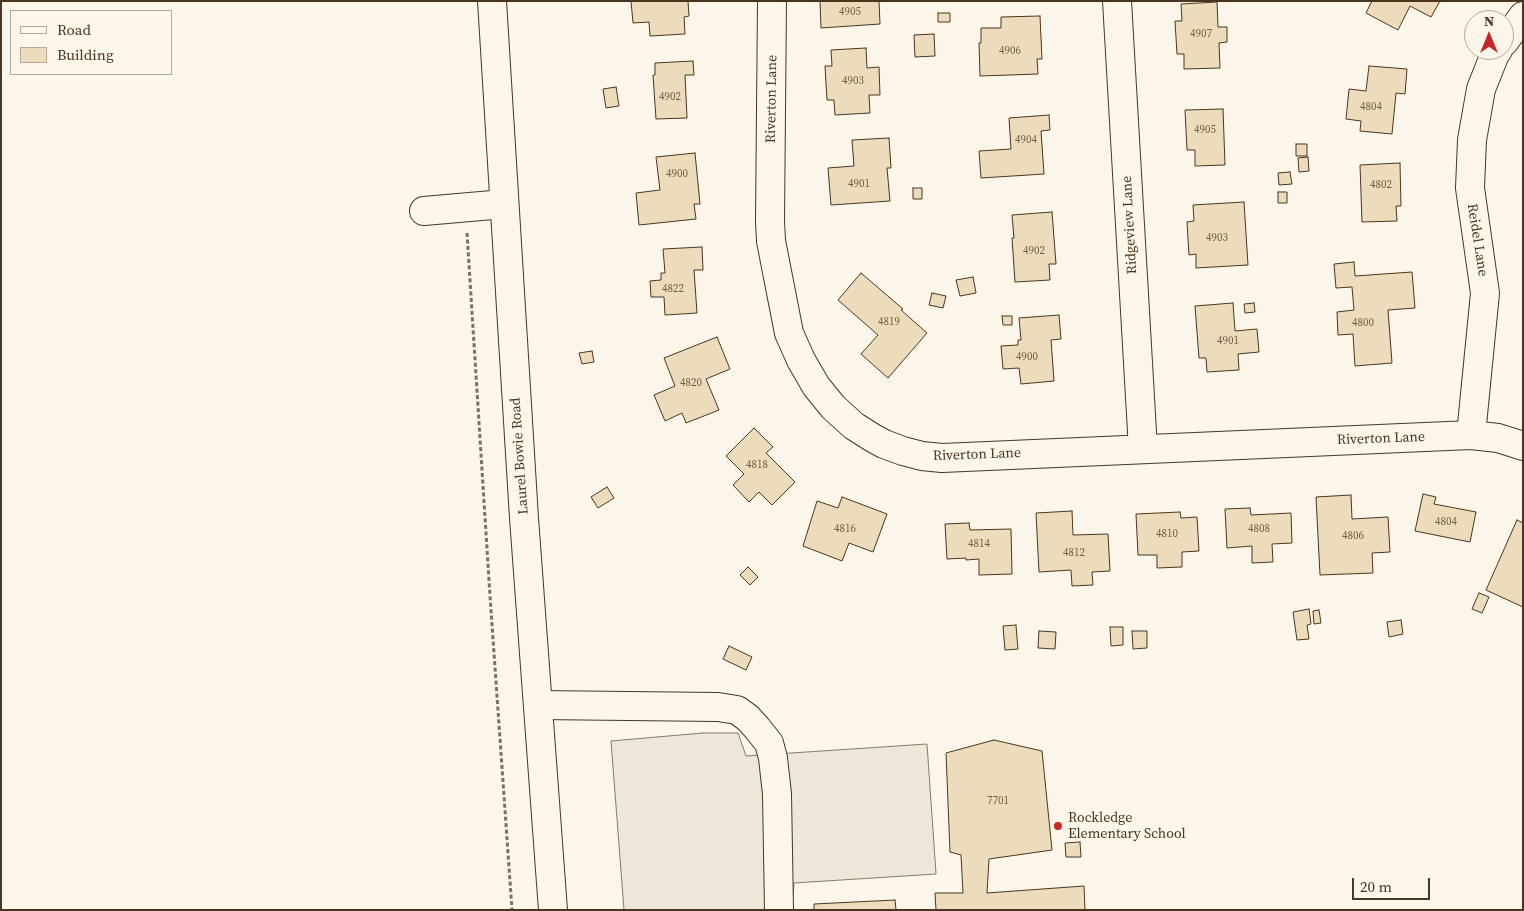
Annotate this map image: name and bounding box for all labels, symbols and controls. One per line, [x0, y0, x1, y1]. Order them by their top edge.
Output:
house number: 4905 [839, 5, 861, 19]
legend [10, 10, 172, 75]
north arrow [1464, 10, 1514, 60]
text: N [1484, 11, 1494, 31]
text: Road [57, 19, 91, 40]
house number: 4907 [1190, 27, 1212, 41]
text: Building [57, 44, 114, 65]
house number: 4906 [999, 44, 1021, 58]
street label: Riverton Lane [763, 55, 781, 143]
house number: 4903 [842, 74, 864, 88]
house number: 4902 [659, 90, 681, 104]
house number: 4804 [1360, 100, 1382, 114]
house number: 4905 [1194, 123, 1216, 137]
house number: 4904 [1015, 133, 1037, 147]
house number: 4900 [666, 167, 688, 181]
street label: Ridgeview Lane [1119, 175, 1141, 275]
house number: 4901 [848, 177, 870, 191]
house number: 4802 [1370, 178, 1392, 192]
street label: Reidel Lane [1463, 202, 1491, 278]
house number: 4903 [1206, 231, 1228, 245]
house number: 4902 [1023, 244, 1045, 258]
house number: 4822 [662, 282, 684, 296]
house number: 4819 [878, 315, 900, 329]
house number: 4800 [1352, 316, 1374, 330]
house number: 4901 [1217, 334, 1239, 348]
house number: 4900 [1016, 350, 1038, 364]
house number: 4820 [680, 376, 702, 390]
street label: Laurel Bowie Road [508, 397, 532, 515]
street label: Riverton Lane [1337, 429, 1425, 449]
street label: Riverton Lane [933, 445, 1021, 465]
house number: 4818 [746, 458, 768, 472]
house number: 4804 [1435, 515, 1457, 529]
house number: 4816 [834, 522, 856, 536]
house number: 4808 [1248, 522, 1270, 536]
house number: 4810 [1156, 527, 1178, 541]
house number: 4806 [1342, 529, 1364, 543]
house number: 4814 [968, 537, 990, 551]
house number: 4812 [1063, 546, 1085, 560]
house number: 7701 [987, 794, 1009, 808]
place label: Rockledge Elementary School [1068, 810, 1186, 842]
marker: Rockledge Elementary School [1052, 820, 1064, 832]
scale bar [1354, 868, 1432, 900]
text: 20 m [1360, 876, 1392, 897]

